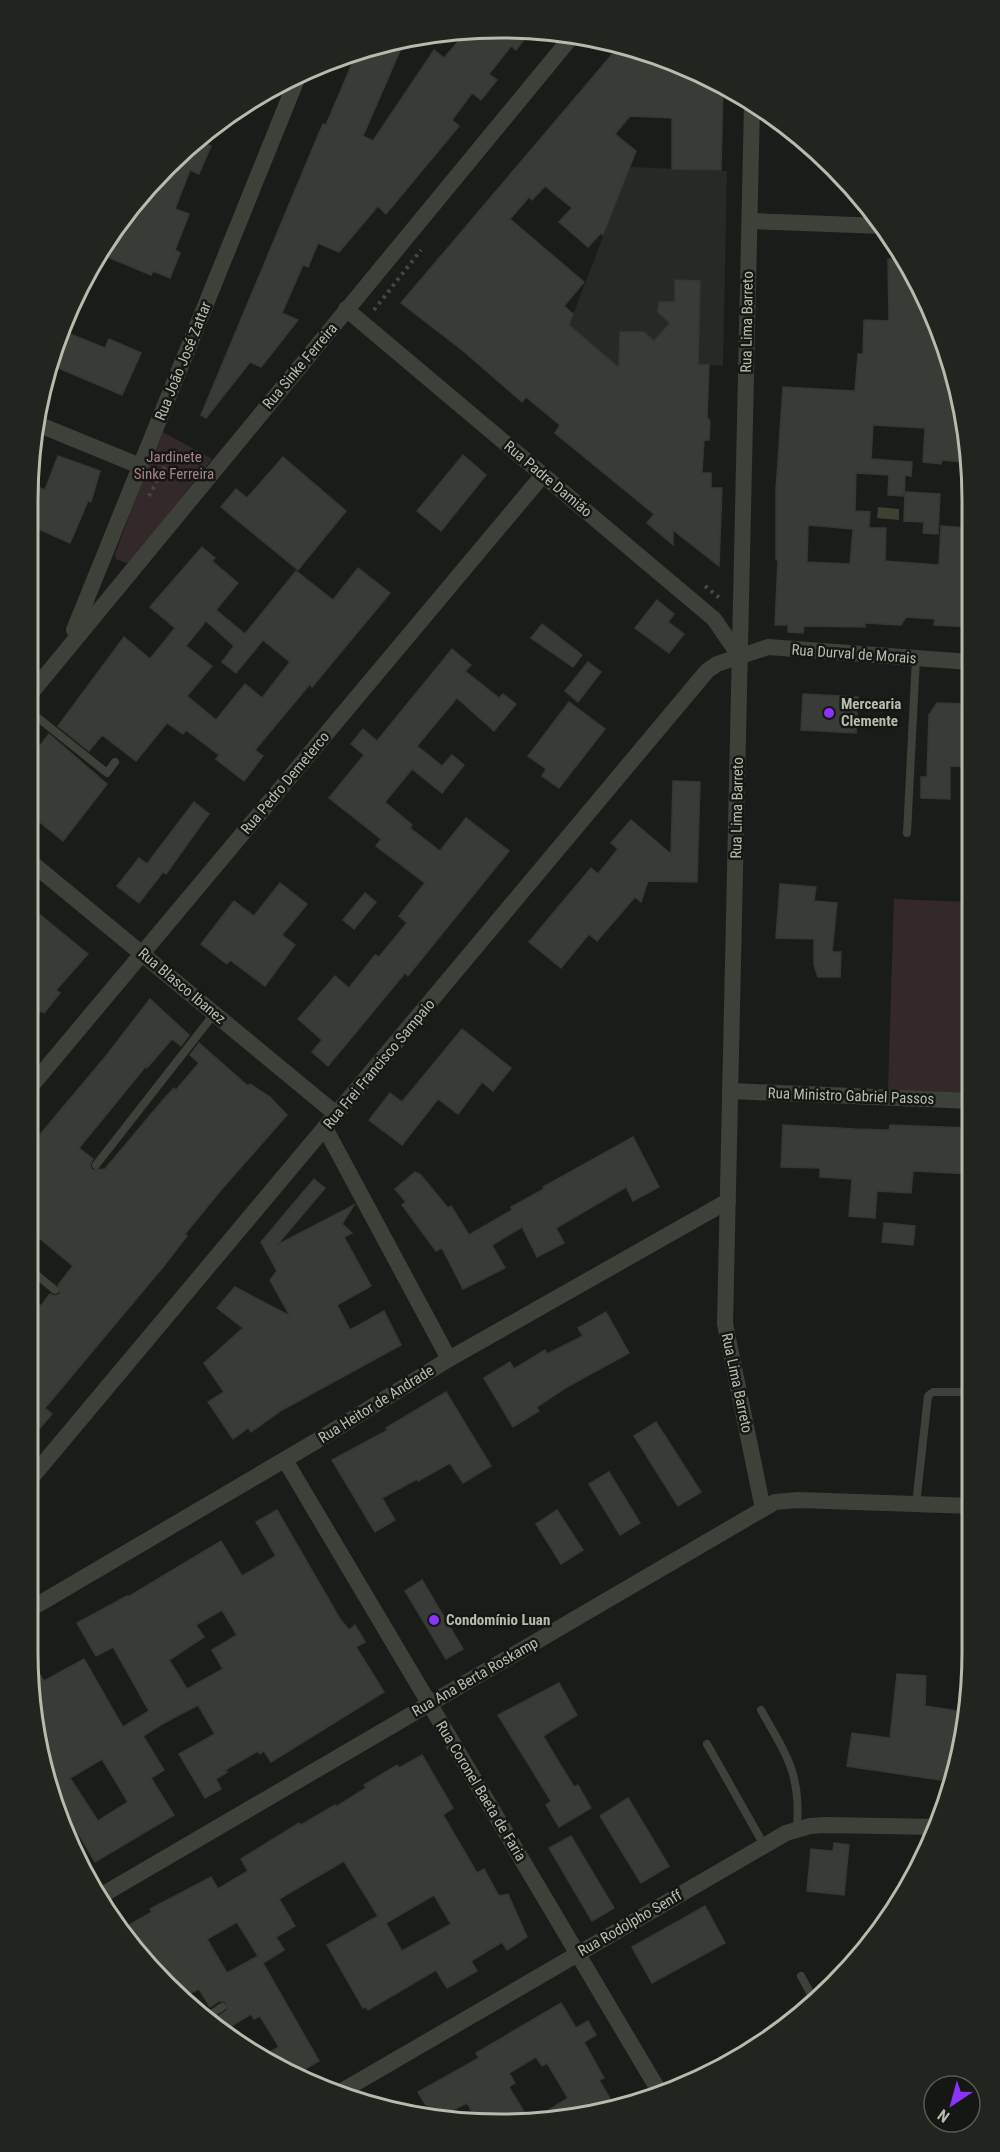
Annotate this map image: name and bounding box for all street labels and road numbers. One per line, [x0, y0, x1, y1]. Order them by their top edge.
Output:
street label: Rua Lima Barreto [737, 271, 757, 373]
street label: Rua João José Zattar [151, 299, 215, 423]
street label: Rua Sinke Ferreira [259, 319, 341, 413]
street label: Rua Padre Damião [501, 437, 595, 521]
street label: Rua Durval de Morais [791, 641, 917, 667]
street label: Rua Pedro Demeterco [237, 728, 333, 838]
street label: Rua Lima Barreto [727, 757, 747, 859]
street label: Rua Blasco Ibanez [135, 944, 229, 1028]
street label: Rua Frei Francisco Sampaio [319, 995, 439, 1133]
street label: Rua Ministro Gabriel Passos [767, 1084, 935, 1108]
street label: Rua Lima Barreto [718, 1331, 756, 1435]
street label: Rua Heitor de Andrade [315, 1361, 437, 1447]
street label: Rua Ana Berta Roskamp [409, 1634, 541, 1720]
street label: Rua Coronel Baeta de Faria [432, 1718, 530, 1864]
street label: Rua Rodolpho Senff [575, 1886, 685, 1960]

